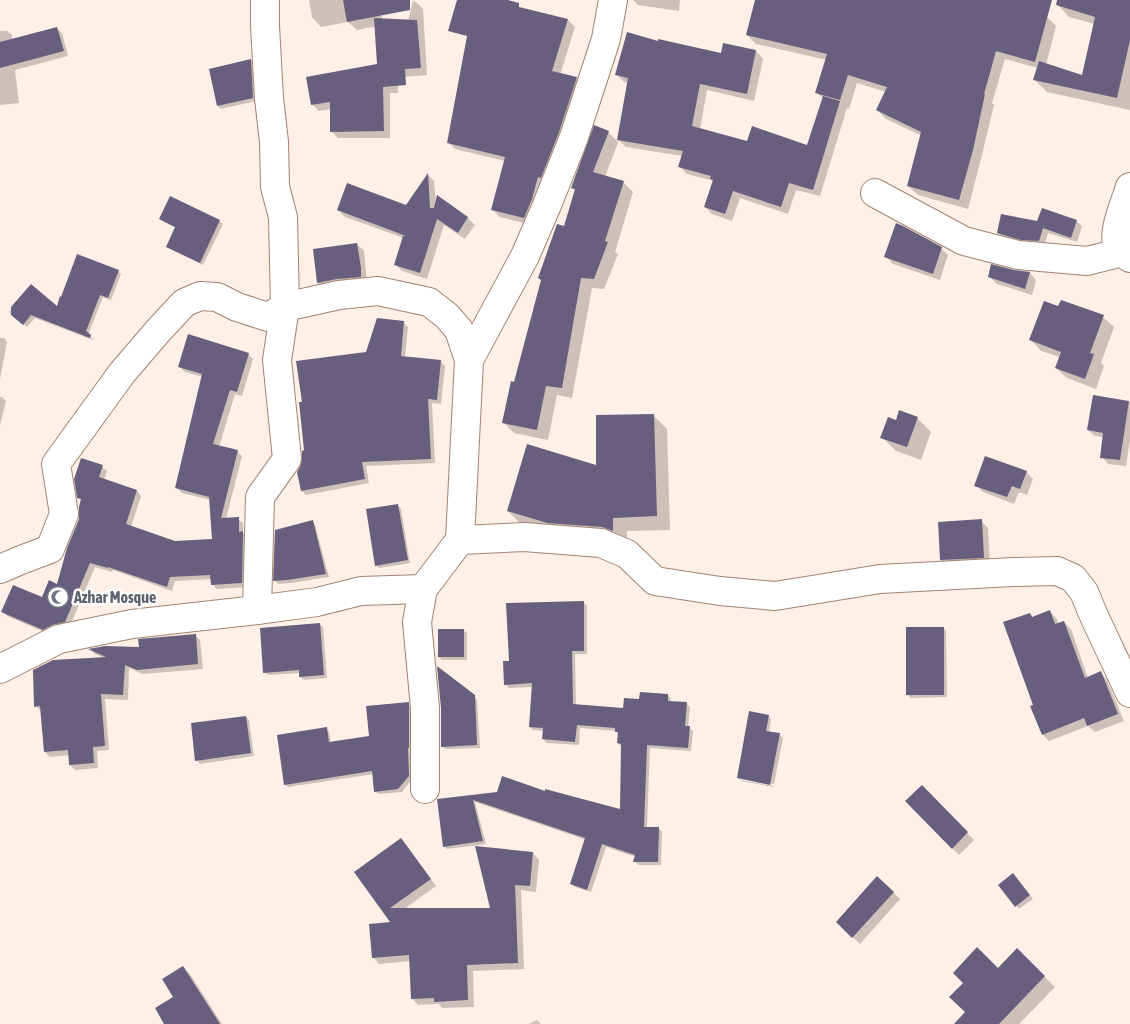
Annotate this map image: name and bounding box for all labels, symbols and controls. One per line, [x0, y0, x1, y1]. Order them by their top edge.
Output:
mosque icon: Azhar Mosque [46, 585, 70, 609]
place label: Azhar Mosque [73, 588, 156, 606]

